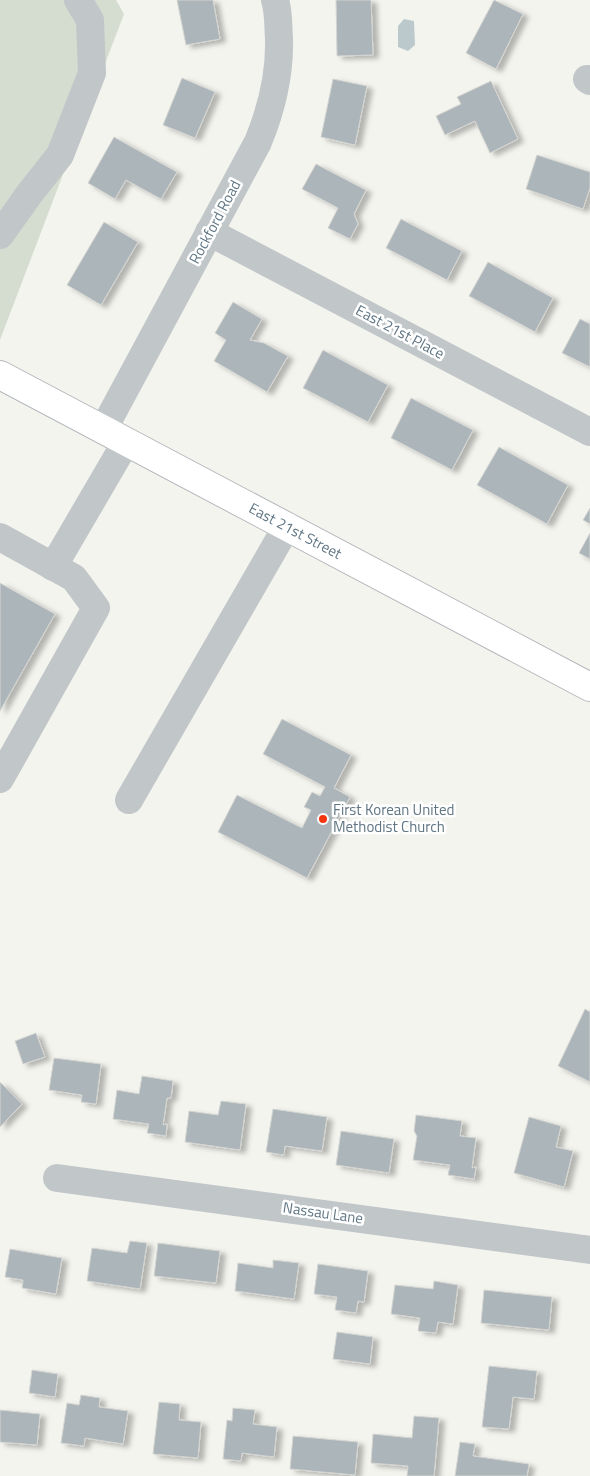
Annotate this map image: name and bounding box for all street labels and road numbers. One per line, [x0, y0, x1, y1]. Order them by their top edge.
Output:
street label: Rockford Road [183, 176, 246, 268]
street label: East 21st Place [352, 298, 449, 365]
street label: East 21st Street [245, 497, 347, 565]
street label: Nassau Lane [282, 1195, 365, 1230]

